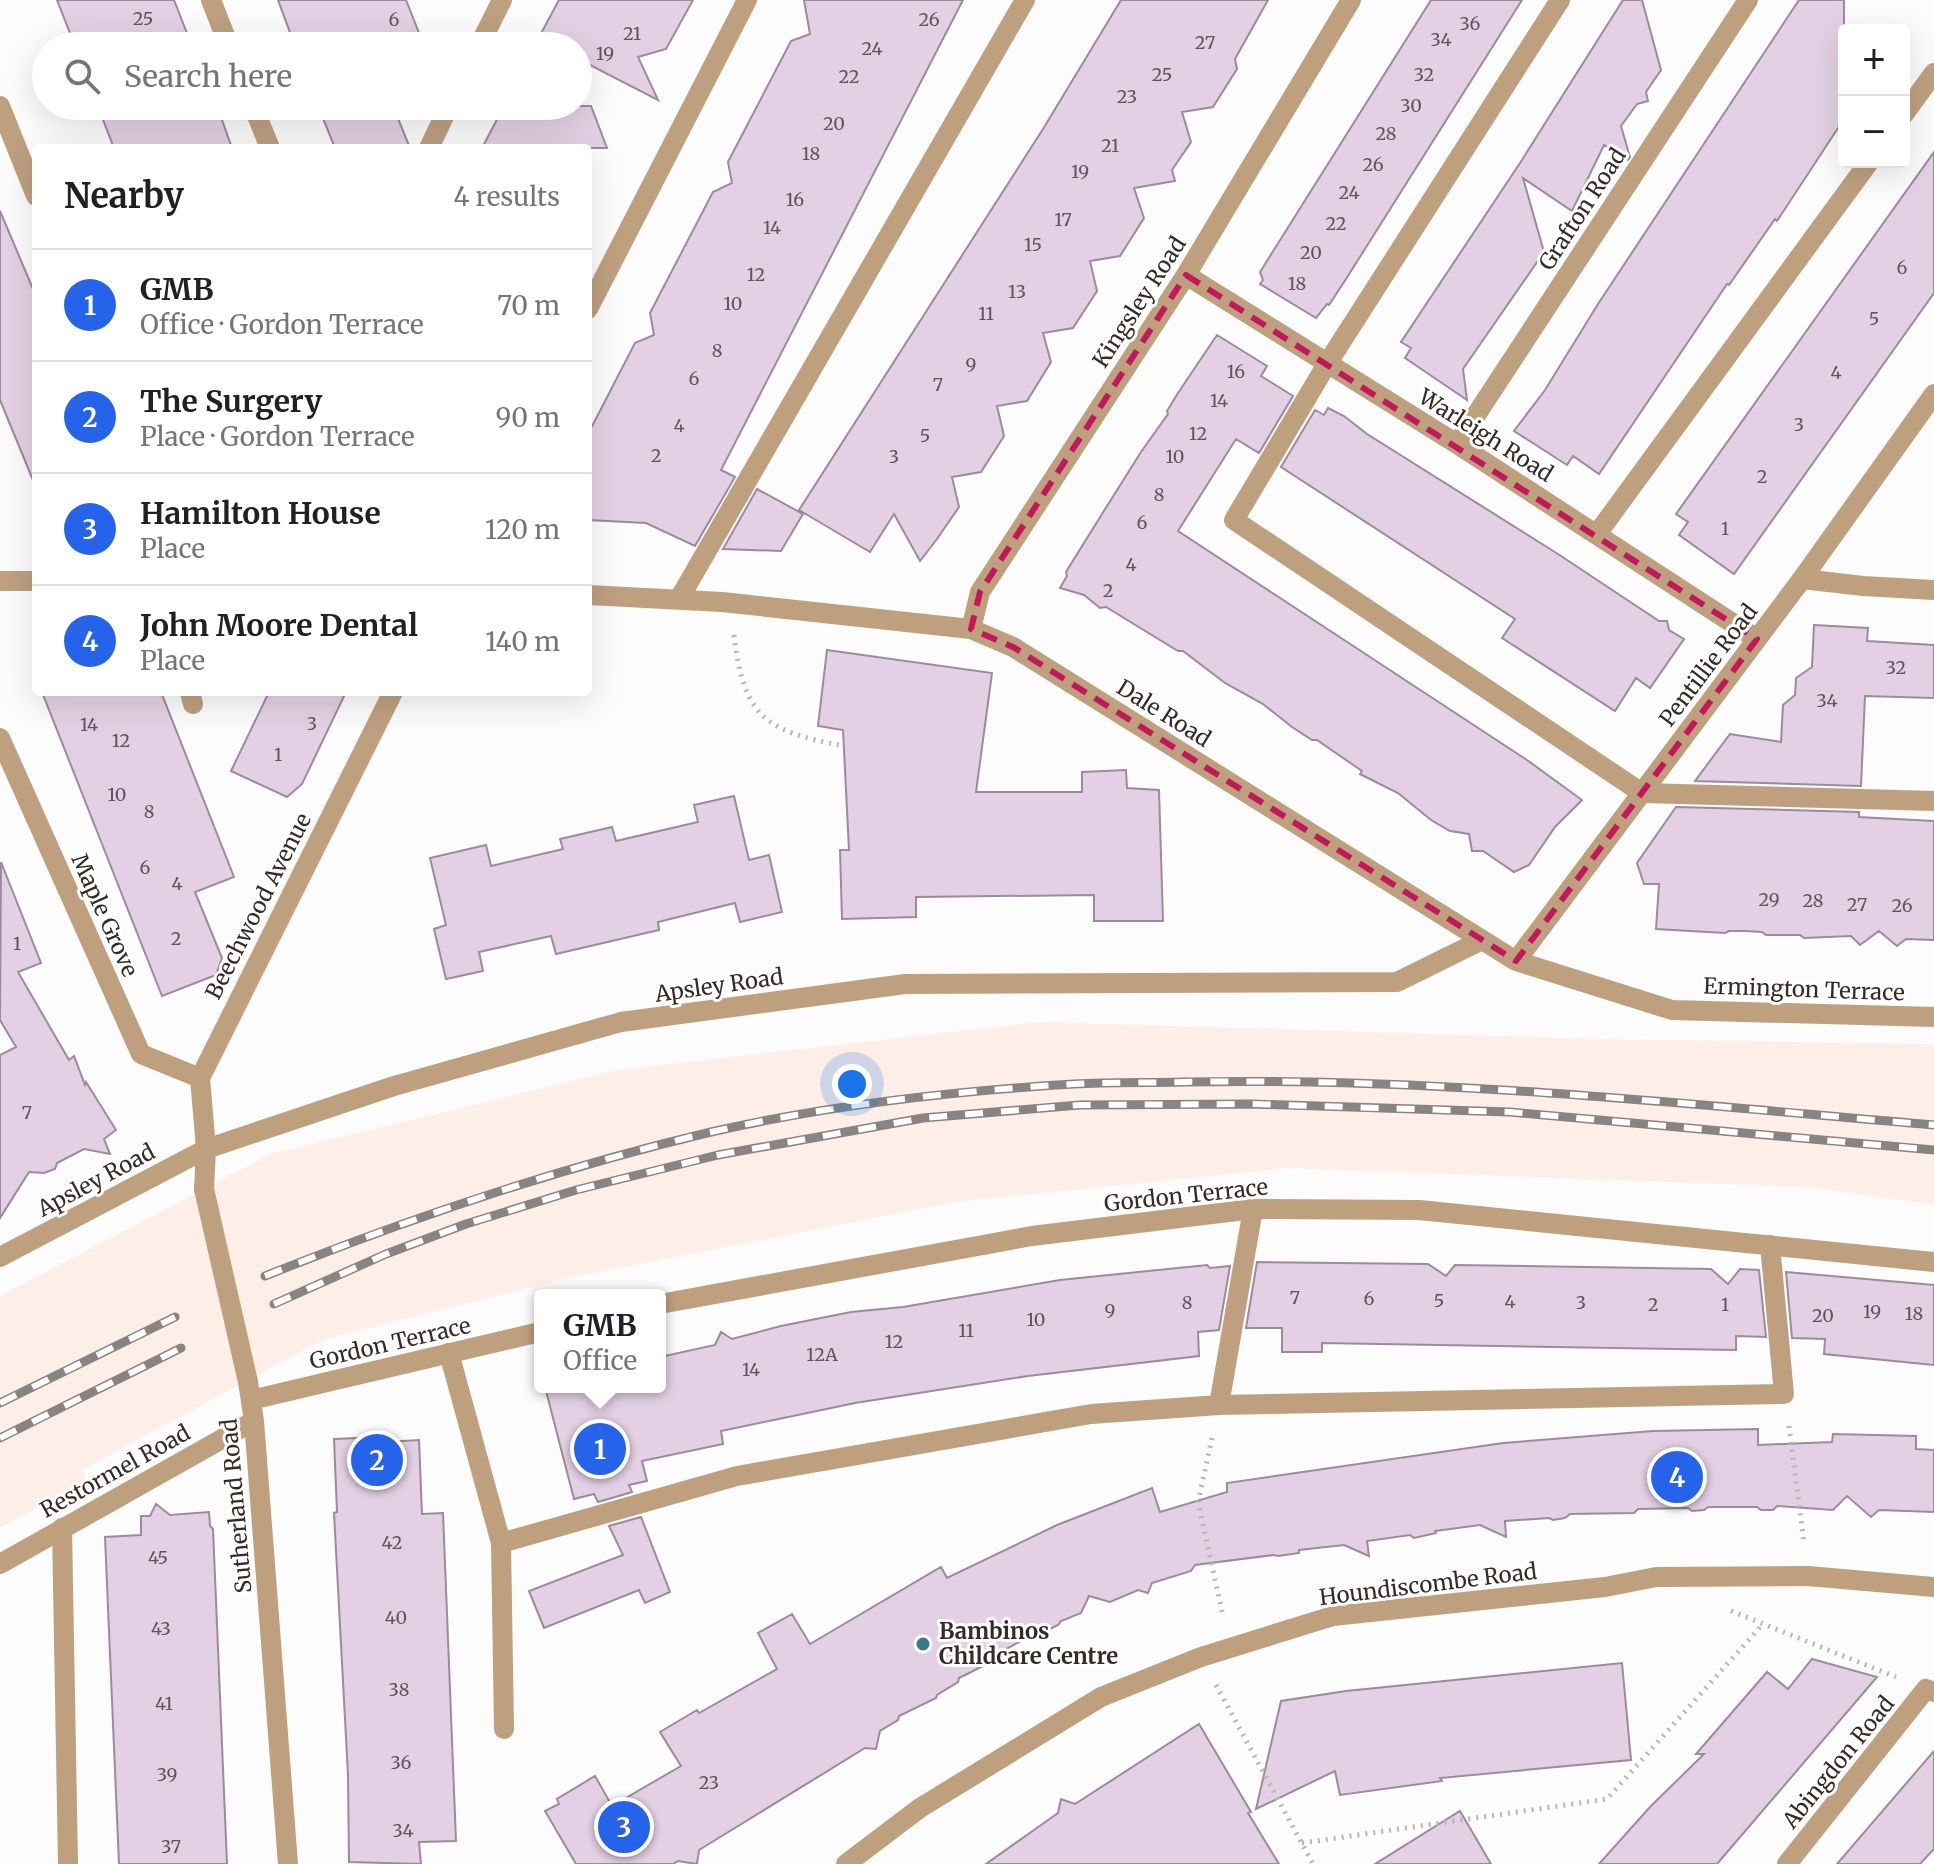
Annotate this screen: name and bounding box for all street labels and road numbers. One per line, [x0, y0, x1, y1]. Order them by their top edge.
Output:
street label: Grafton Road [1532, 143, 1632, 275]
street label: Kingsley Road [1086, 231, 1192, 373]
street label: Warleigh Road [1413, 382, 1559, 488]
street label: Pentillie Road [1653, 598, 1763, 732]
street label: Dale Road [1112, 673, 1216, 753]
street label: Beechwood Avenue [199, 808, 317, 1004]
street label: Maple Grove [65, 849, 145, 981]
street label: Apsley Road [652, 962, 785, 1008]
street label: Ermington Terrace [1703, 971, 1905, 1007]
street label: Apsley Road [32, 1137, 160, 1223]
street label: Gordon Terrace [1103, 1172, 1269, 1218]
street label: Gordon Terrace [307, 1311, 473, 1375]
street label: Restormel Road [35, 1418, 195, 1524]
street label: Sutherland Road [214, 1418, 258, 1594]
street label: Houndiscombe Road [1318, 1557, 1538, 1611]
street label: Abingdon Road [1775, 1690, 1900, 1835]

